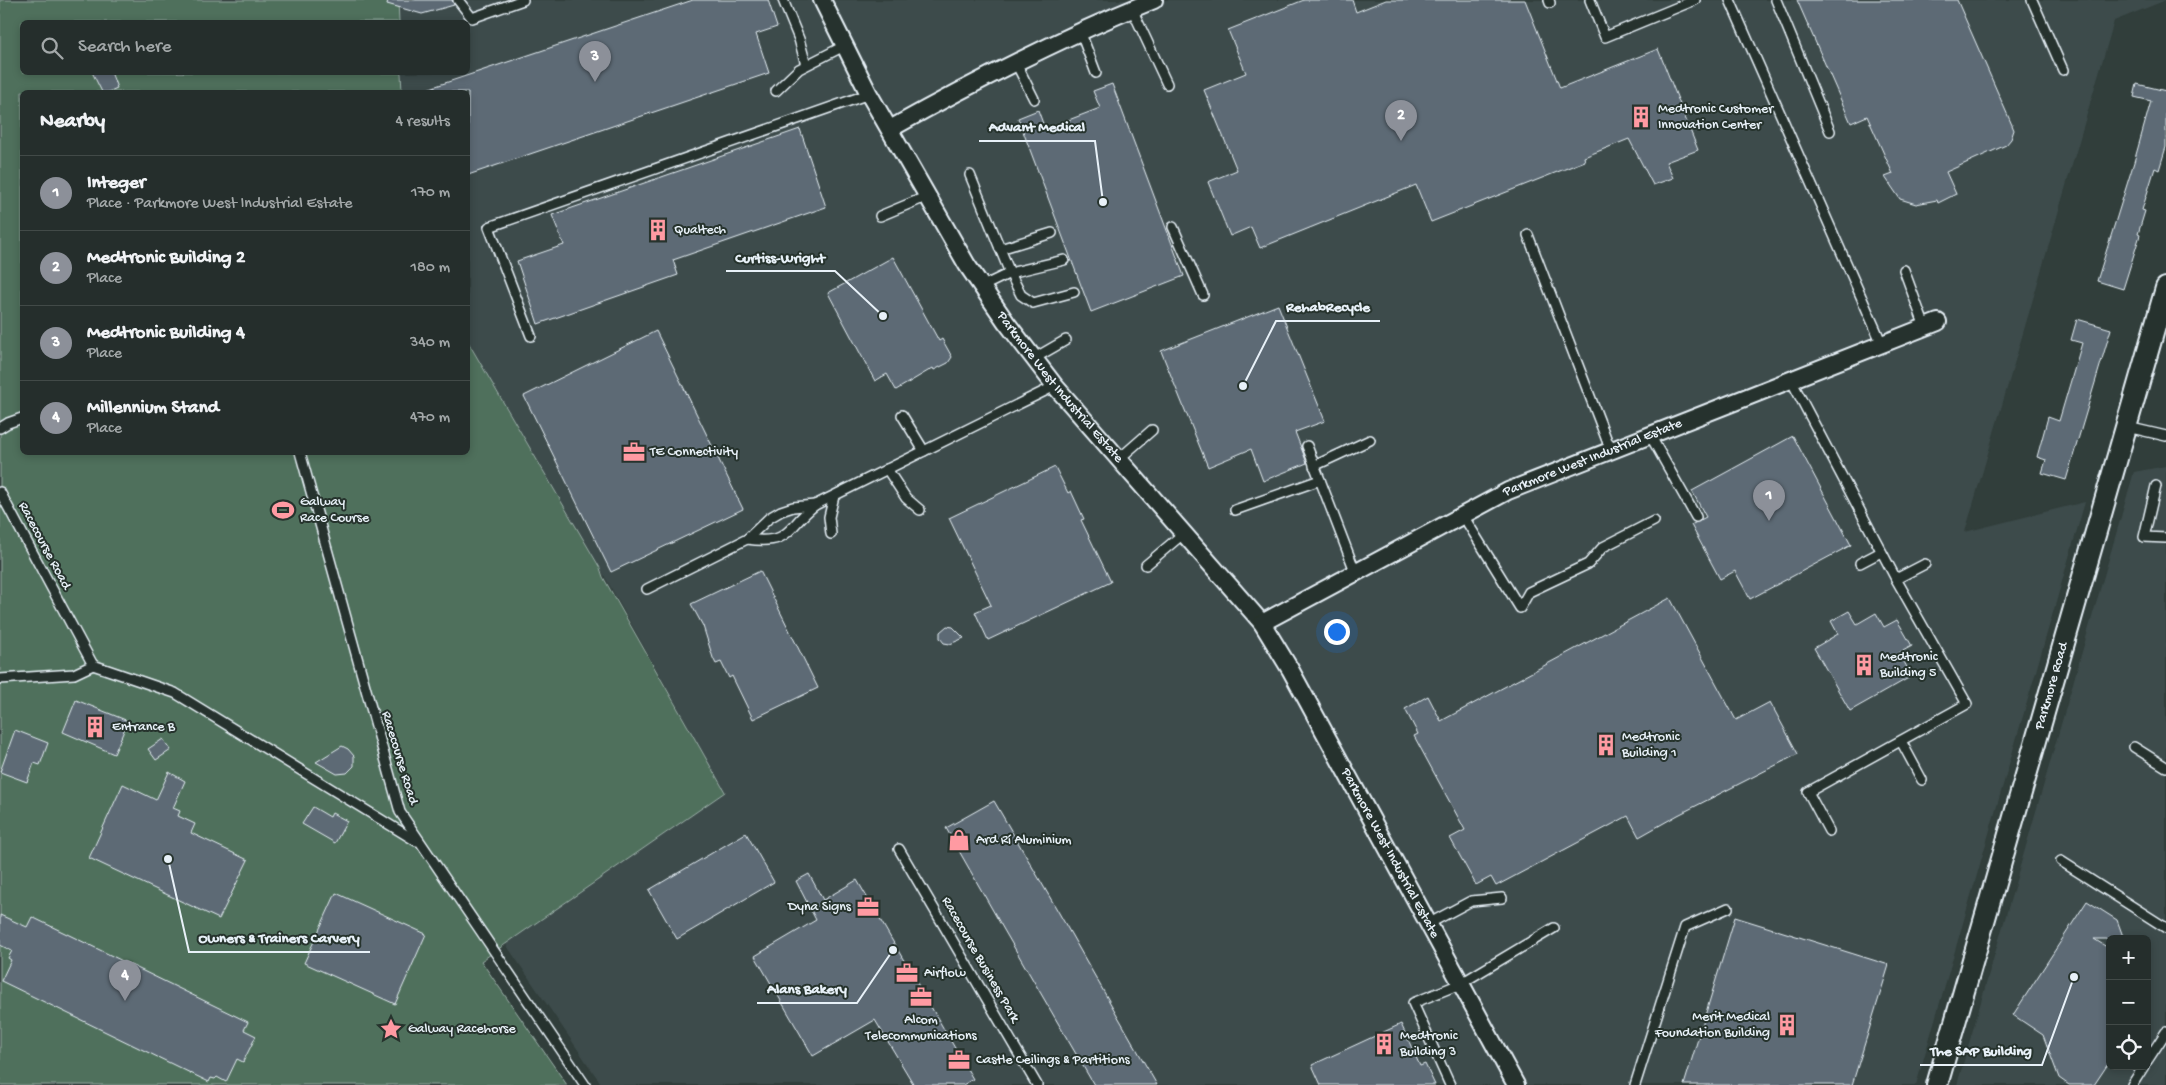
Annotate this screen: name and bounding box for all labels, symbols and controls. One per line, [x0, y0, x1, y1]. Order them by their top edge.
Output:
search box [20, 20, 470, 75]
icon: search [38, 34, 66, 62]
text: Search here [78, 36, 172, 59]
pin: 3 [579, 41, 611, 82]
pin: 2 [1385, 100, 1417, 141]
place label: Medtronic Customer Innovation Center [1658, 101, 1774, 134]
building icon: Medtronic Customer Innovation Center [1628, 104, 1654, 130]
text: Nearby [40, 110, 105, 135]
callout: Advant Medical [979, 111, 1095, 141]
text: 4 results [395, 113, 450, 132]
text: Advant Medical [988, 119, 1086, 137]
text: Integer [87, 172, 146, 195]
text: 1 [53, 184, 59, 203]
text: 170 m [411, 184, 450, 203]
text: Place · Parkmore West Industrial Estate [87, 195, 353, 214]
building icon: Qualtech [645, 217, 671, 243]
place label: Qualtech [674, 222, 727, 239]
callout: Curtiss-Wright [726, 241, 835, 271]
text: Medtronic Building 2 [87, 247, 245, 270]
text: Curtiss-Wright [734, 250, 827, 268]
text: 2 [52, 259, 60, 278]
text: 180 m [411, 259, 450, 278]
text: Place [87, 270, 122, 289]
callout: RehabRecycle [1276, 291, 1380, 321]
text: RehabRecycle [1285, 299, 1371, 317]
street label: Parkmore West Industrial Estate [992, 307, 1127, 467]
text: Medtronic Building 4 [87, 322, 245, 345]
text: 3 [52, 334, 60, 353]
text: 340 m [410, 334, 450, 353]
text: Place [87, 345, 122, 364]
text: Millennium Stand [87, 397, 219, 420]
text: 4 [52, 409, 60, 428]
text: 470 m [410, 409, 450, 428]
street label: Parkmore West Industrial Estate [1499, 415, 1685, 501]
text: Place [87, 420, 122, 439]
office icon: TE Connectivity [621, 439, 647, 465]
place label: TE Connectivity [649, 444, 738, 461]
pin: 1 [1753, 480, 1785, 521]
place label: Galway Race Course [300, 494, 370, 527]
sports icon: Galway Race Course [270, 497, 296, 523]
street label: Racecourse Road [14, 499, 75, 594]
your location [1324, 619, 1350, 645]
street label: Parkmore Road [2031, 639, 2073, 733]
place label: Medtronic Building 5 [1879, 649, 1939, 682]
building icon: Medtronic Building 5 [1851, 652, 1877, 678]
street label: Racecourse Road [377, 709, 422, 809]
building icon: Entrance B [82, 714, 108, 740]
place label: Entrance B [112, 719, 176, 736]
place label: Medtronic Building 1 [1621, 729, 1681, 762]
building icon: Medtronic Building 1 [1593, 732, 1619, 758]
street label: Parkmore West Industrial Estate [1337, 764, 1444, 942]
shop icon: Ard Rí Aluminium [946, 827, 972, 853]
place label: Ard Rí Aluminium [976, 832, 1072, 849]
office icon: Dyna Signs [855, 894, 881, 920]
street label: Racecourse Business Park [937, 894, 1024, 1027]
place label: Dyna Signs [787, 899, 852, 916]
callout: Owners & Trainers Carvery [189, 922, 370, 952]
text: Owners & Trainers Carvery [198, 930, 360, 948]
map controls [2106, 935, 2151, 1070]
button: + [2106, 935, 2151, 980]
pin: 4 [109, 960, 141, 1001]
office icon: Airflow [894, 960, 920, 986]
place label: Airflow [924, 965, 966, 982]
callout: Alans Bakery [757, 973, 857, 1003]
button: − [2106, 980, 2151, 1025]
text: Alans Bakery [766, 981, 848, 999]
office icon: Alcom Telecommunications [908, 984, 934, 1010]
place label: Merit Medical Foundation Building [1654, 1009, 1770, 1042]
place label: Alcom Telecommunications [864, 1012, 978, 1045]
building icon: Merit Medical Foundation Building [1774, 1012, 1800, 1038]
place icon: Galway Racehorse [378, 1016, 404, 1042]
place label: Galway Racehorse [408, 1021, 517, 1038]
button: locate [2106, 1025, 2151, 1070]
place label: Medtronic Building 3 [1399, 1028, 1459, 1061]
building icon: Medtronic Building 3 [1371, 1031, 1397, 1057]
callout: The SAP Building [1920, 1035, 2042, 1065]
text: The SAP Building [1929, 1043, 2032, 1061]
office icon: Castle Ceilings & Partitions [946, 1047, 972, 1073]
place label: Castle Ceilings & Partitions [976, 1052, 1131, 1069]

